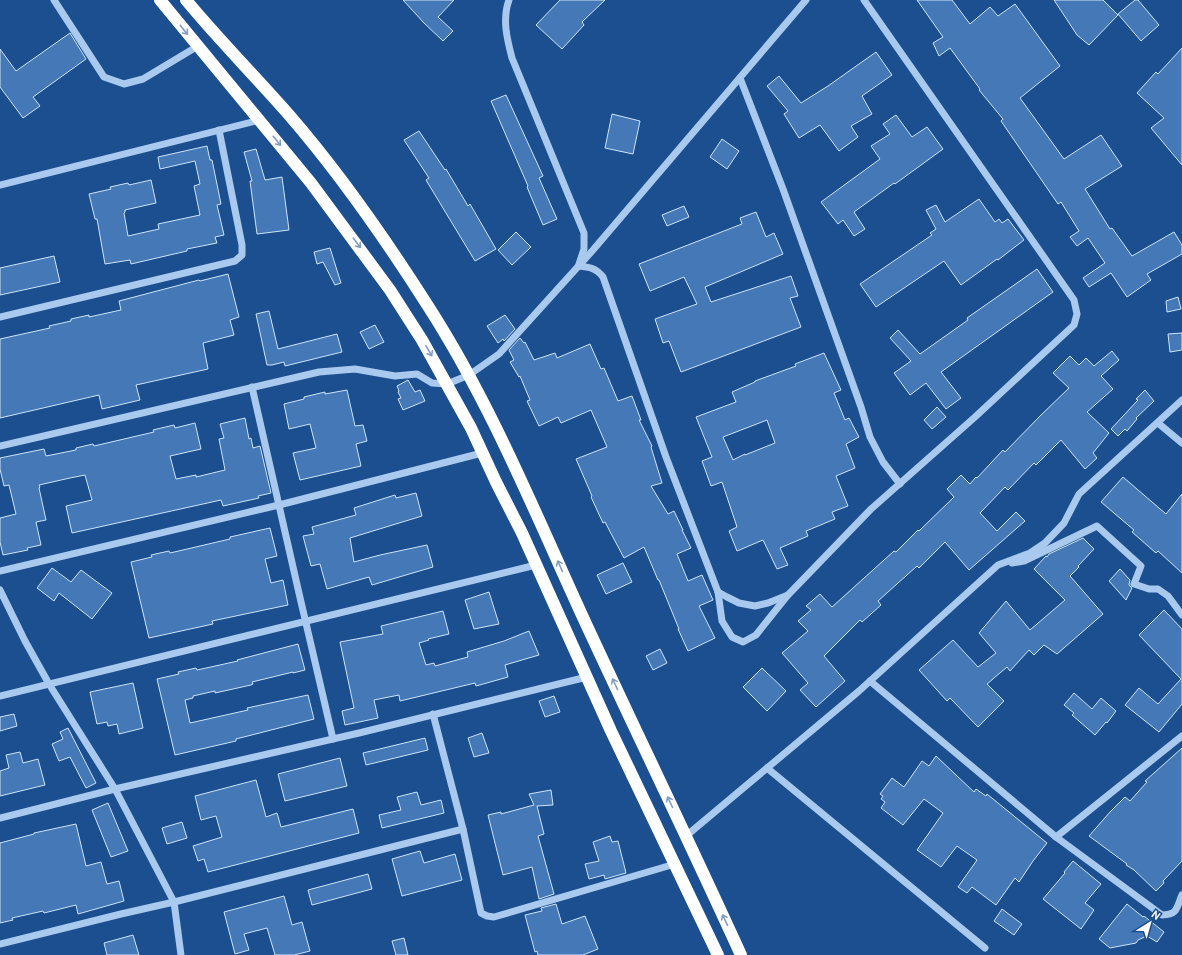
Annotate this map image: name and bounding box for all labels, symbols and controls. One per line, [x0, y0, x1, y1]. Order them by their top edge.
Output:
one-way arrow [180, 25, 189, 36]
one-way arrow [272, 135, 281, 146]
one-way arrow [352, 238, 361, 249]
one-way arrow [425, 345, 433, 357]
one-way arrow [556, 560, 564, 572]
one-way arrow [611, 679, 618, 691]
one-way arrow [666, 796, 673, 808]
north arrow [1130, 903, 1170, 943]
text: N [1148, 908, 1163, 924]
one-way arrow [721, 914, 728, 926]

